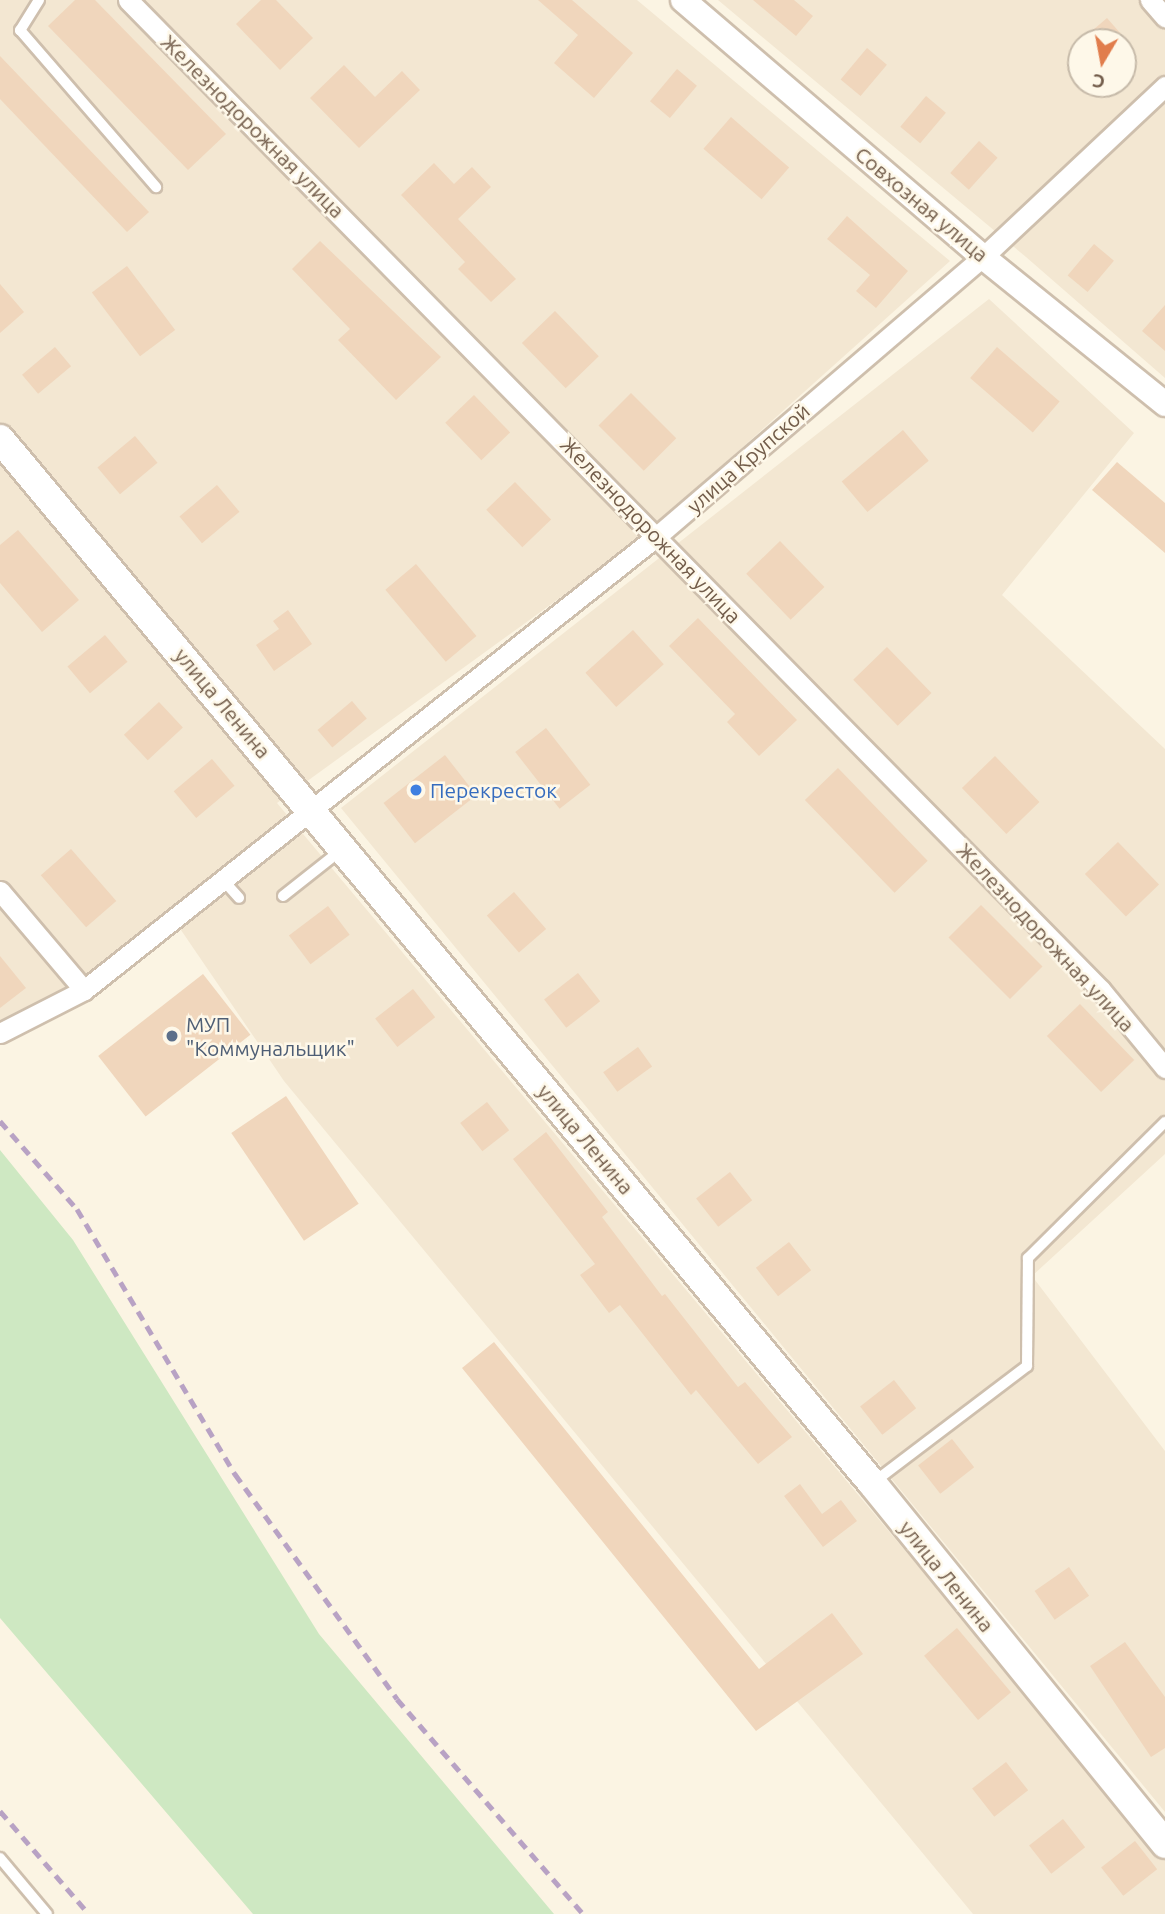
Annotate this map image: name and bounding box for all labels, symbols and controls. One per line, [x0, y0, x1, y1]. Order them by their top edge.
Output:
north arrow [1067, 28, 1137, 98]
street label: Железнодорожная улица [156, 29, 350, 223]
text: С [1091, 70, 1107, 94]
street label: Совхозная улица [850, 141, 994, 267]
street label: улица Крупской [681, 398, 815, 518]
street label: Железнодорожная улица [555, 432, 747, 628]
street label: улица Ленина [170, 643, 276, 763]
place label: Перекресток [430, 777, 557, 803]
marker: Перекресток [408, 782, 424, 798]
street label: Железнодорожная улица [952, 837, 1140, 1037]
place label: МУП "Коммунальщик" [186, 1011, 355, 1061]
marker: МУП "Коммунальщик" [164, 1028, 180, 1044]
street label: улица Ленина [533, 1079, 639, 1199]
street label: улица Ленина [894, 1515, 1000, 1637]

